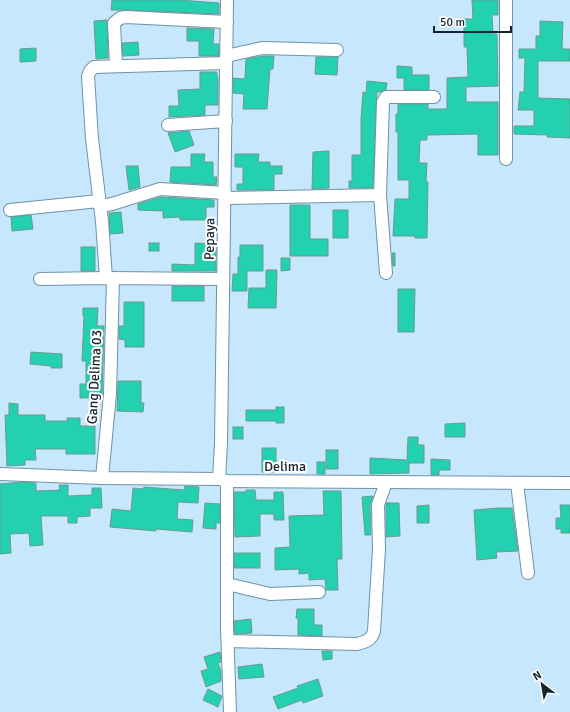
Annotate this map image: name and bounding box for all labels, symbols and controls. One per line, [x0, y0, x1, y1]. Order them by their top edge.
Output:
scale bar [434, 8, 511, 34]
text: 50 m [440, 15, 465, 30]
street label: Pepaya [201, 218, 218, 260]
street label: Gang Delima 03 [84, 329, 105, 425]
street label: Delima [264, 458, 306, 475]
north arrow [522, 664, 562, 704]
text: N [530, 668, 544, 683]

